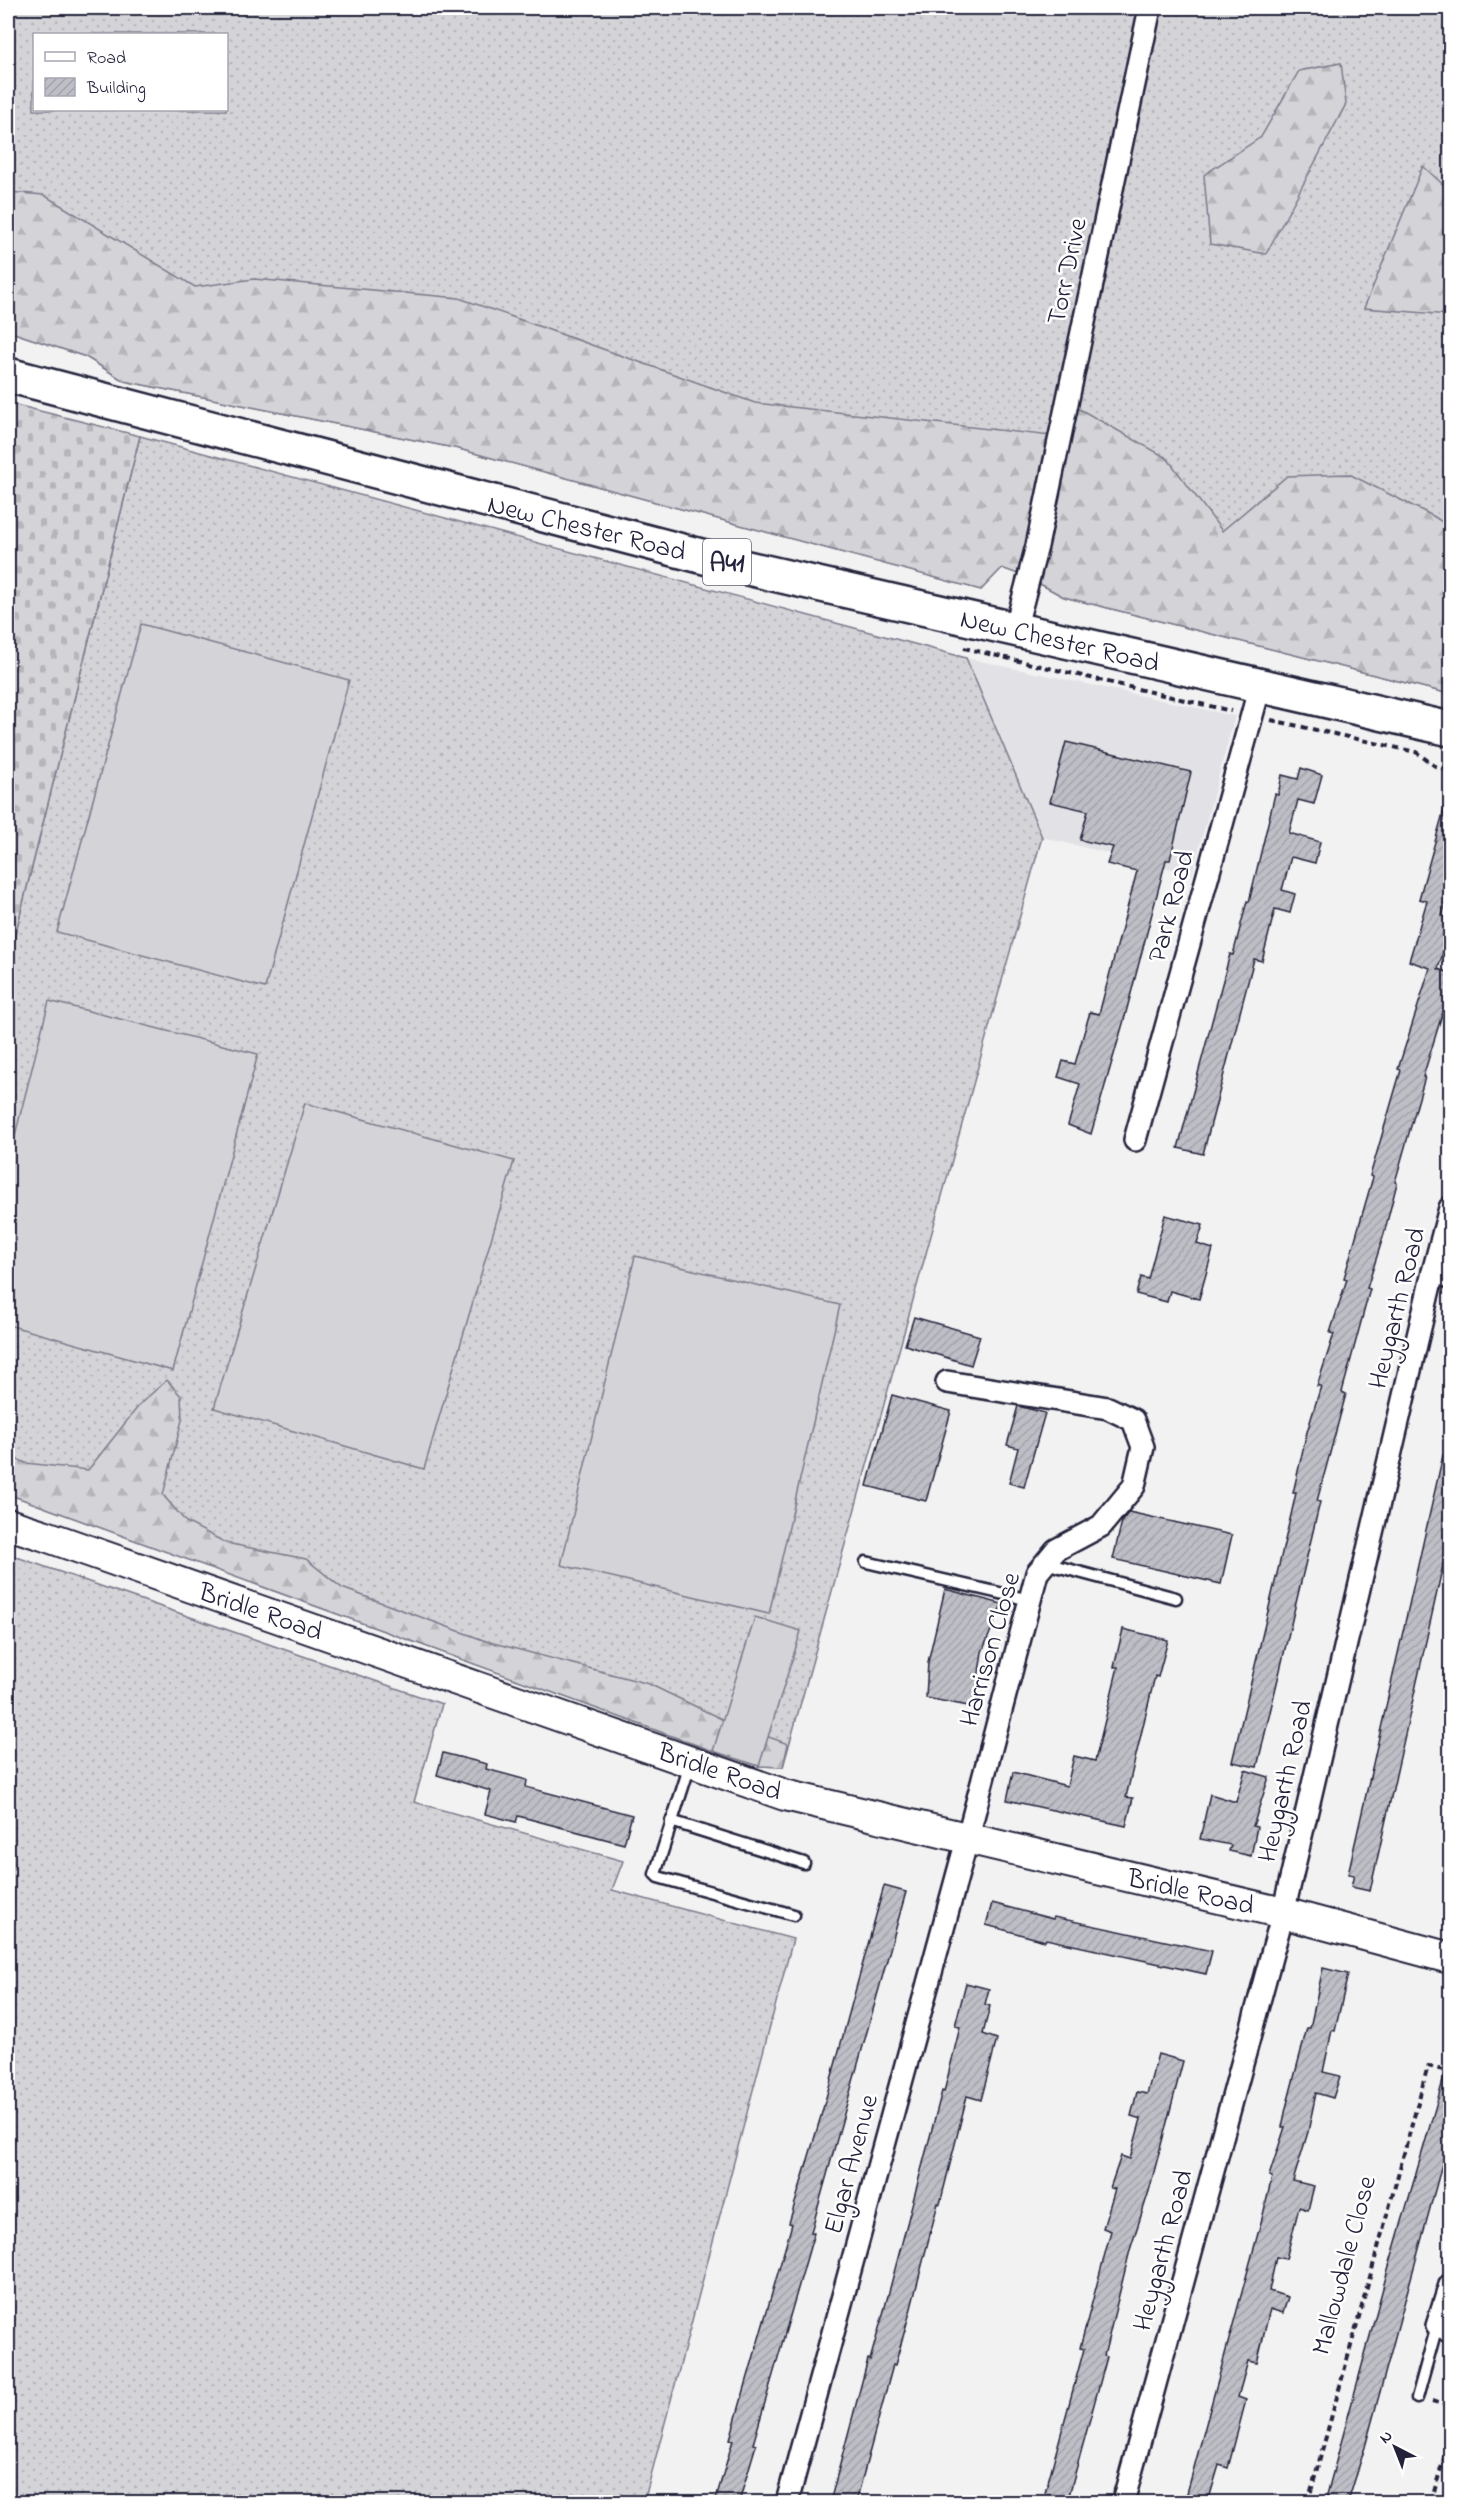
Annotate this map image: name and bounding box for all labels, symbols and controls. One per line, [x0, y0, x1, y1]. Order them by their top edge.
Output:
legend [33, 33, 228, 111]
text: Road [87, 46, 126, 72]
text: Building [86, 76, 146, 103]
street label: Torr Drive [1038, 214, 1099, 329]
street label: New Chester Road [483, 486, 690, 573]
road number: A41 [703, 539, 751, 585]
street label: New Chester Road [956, 601, 1163, 684]
street label: Park Road [1139, 846, 1206, 967]
street label: Heygarth Road [1360, 1224, 1437, 1394]
street label: Harrison Close [951, 1567, 1032, 1731]
street label: Bridle Road [192, 1574, 327, 1653]
street label: Heygarth Road [1249, 1697, 1324, 1866]
street label: Bridle Road [651, 1734, 786, 1813]
street label: Bridle Road [1122, 1860, 1258, 1927]
street label: Elgar Avenue [815, 2089, 890, 2239]
street label: Heygarth Road [1124, 2166, 1205, 2336]
street label: Mallowdale Close [1303, 2171, 1388, 2360]
north arrow [1365, 2417, 1425, 2477]
text: N [1374, 2425, 1398, 2450]

